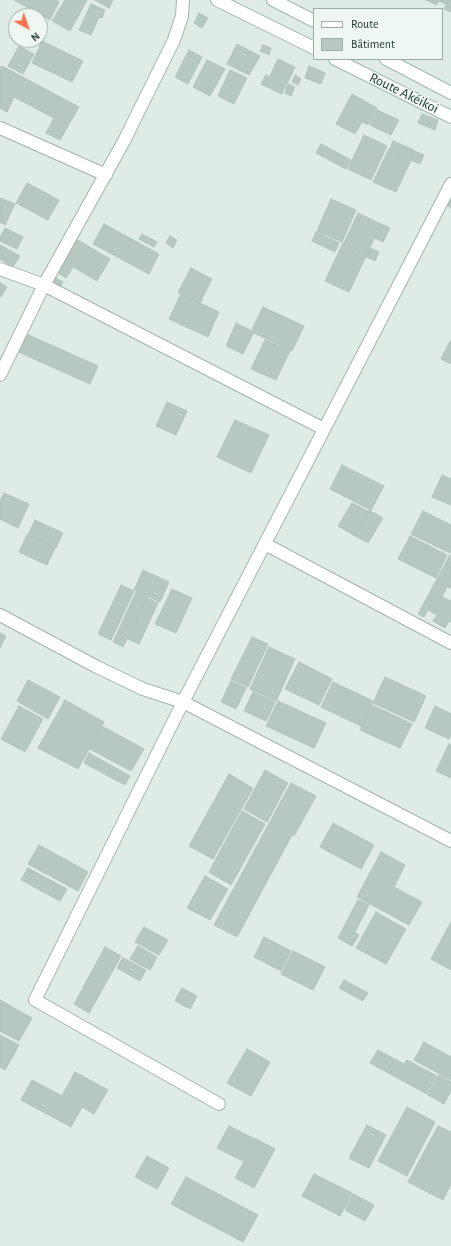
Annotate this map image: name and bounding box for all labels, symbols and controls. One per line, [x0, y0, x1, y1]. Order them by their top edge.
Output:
north arrow [8, 8, 48, 48]
legend [313, 8, 443, 60]
text: Route [351, 18, 378, 30]
text: N [29, 30, 42, 43]
text: Bâtiment [351, 38, 395, 50]
street label: Route Akéikoi [367, 69, 441, 117]

